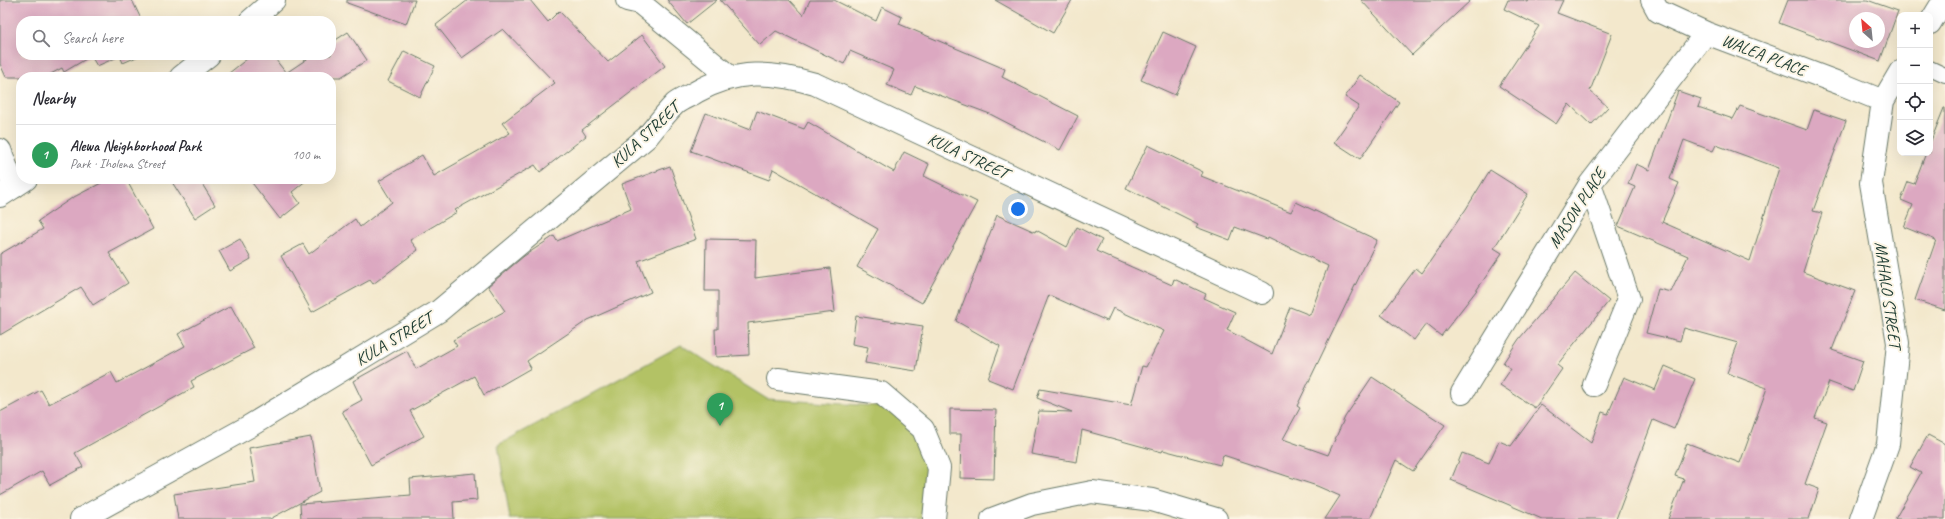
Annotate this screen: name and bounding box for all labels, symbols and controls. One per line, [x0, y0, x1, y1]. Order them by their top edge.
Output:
north arrow [1849, 12, 1885, 48]
map controls [1897, 12, 1933, 156]
button: + [1897, 12, 1933, 48]
search box [16, 16, 336, 60]
icon: search [30, 27, 52, 49]
text: Search here [62, 29, 123, 48]
street label: WALEA PLACE [1719, 29, 1812, 82]
button: − [1897, 48, 1933, 84]
button: locate [1897, 84, 1933, 120]
text: Nearby [32, 88, 75, 109]
street label: KULA STREET [606, 95, 687, 172]
button: layers [1897, 120, 1933, 156]
street label: KULA STREET [924, 128, 1015, 186]
text: Alewa Neighborhood Park [70, 137, 201, 156]
text: 1 [42, 147, 48, 163]
text: 100 m [292, 147, 320, 163]
text: Park · Iholena Street [70, 156, 165, 172]
street label: MASON PLACE [1543, 162, 1612, 252]
your location [1008, 199, 1028, 219]
street label: MAHALO STREET [1870, 240, 1906, 353]
street label: KULA STREET [352, 306, 440, 370]
pin: 1 [707, 393, 733, 426]

